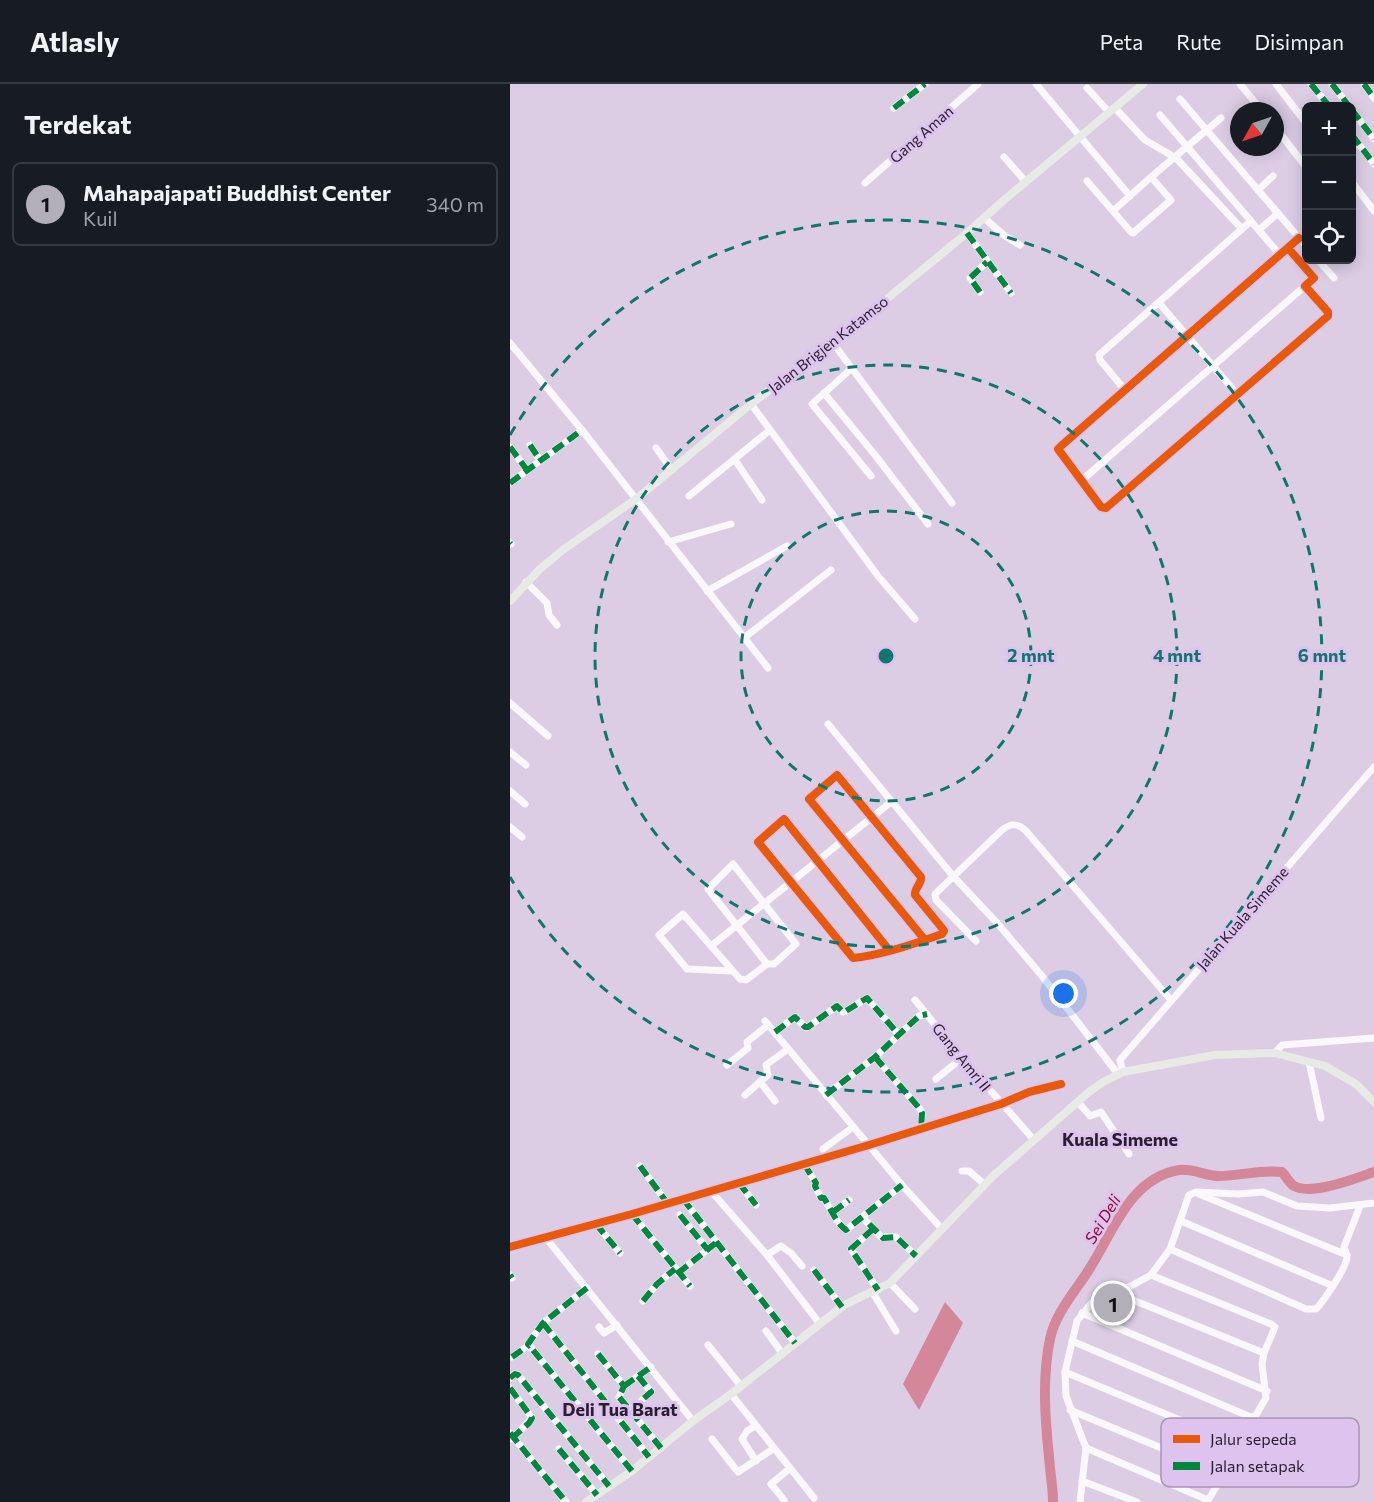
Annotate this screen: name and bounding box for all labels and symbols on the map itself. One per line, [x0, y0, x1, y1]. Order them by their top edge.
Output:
street label: Gang Aman [886, 102, 956, 166]
north arrow [1230, 102, 1284, 156]
street label: Jalan Brigjen Katamso [765, 292, 891, 396]
text: 2 mnt [1007, 644, 1055, 666]
text: 4 mnt [1153, 644, 1201, 666]
text: 6 mnt [1298, 644, 1347, 666]
centre of rings [876, 646, 896, 666]
street label: Jalan Kuala Simeme [1192, 863, 1292, 973]
your location [1049, 979, 1078, 1008]
street label: Gang Amri II [929, 1019, 995, 1095]
district label: Kuala Simeme [1062, 1128, 1178, 1150]
water label: Sei Deli [1080, 1190, 1124, 1247]
pin: 1 [1094, 1280, 1132, 1326]
district label: Deli Tua Barat [562, 1398, 678, 1420]
legend [1161, 1418, 1359, 1487]
text: Jalur sepeda [1210, 1429, 1297, 1448]
text: Jalan setapak [1210, 1456, 1305, 1475]

